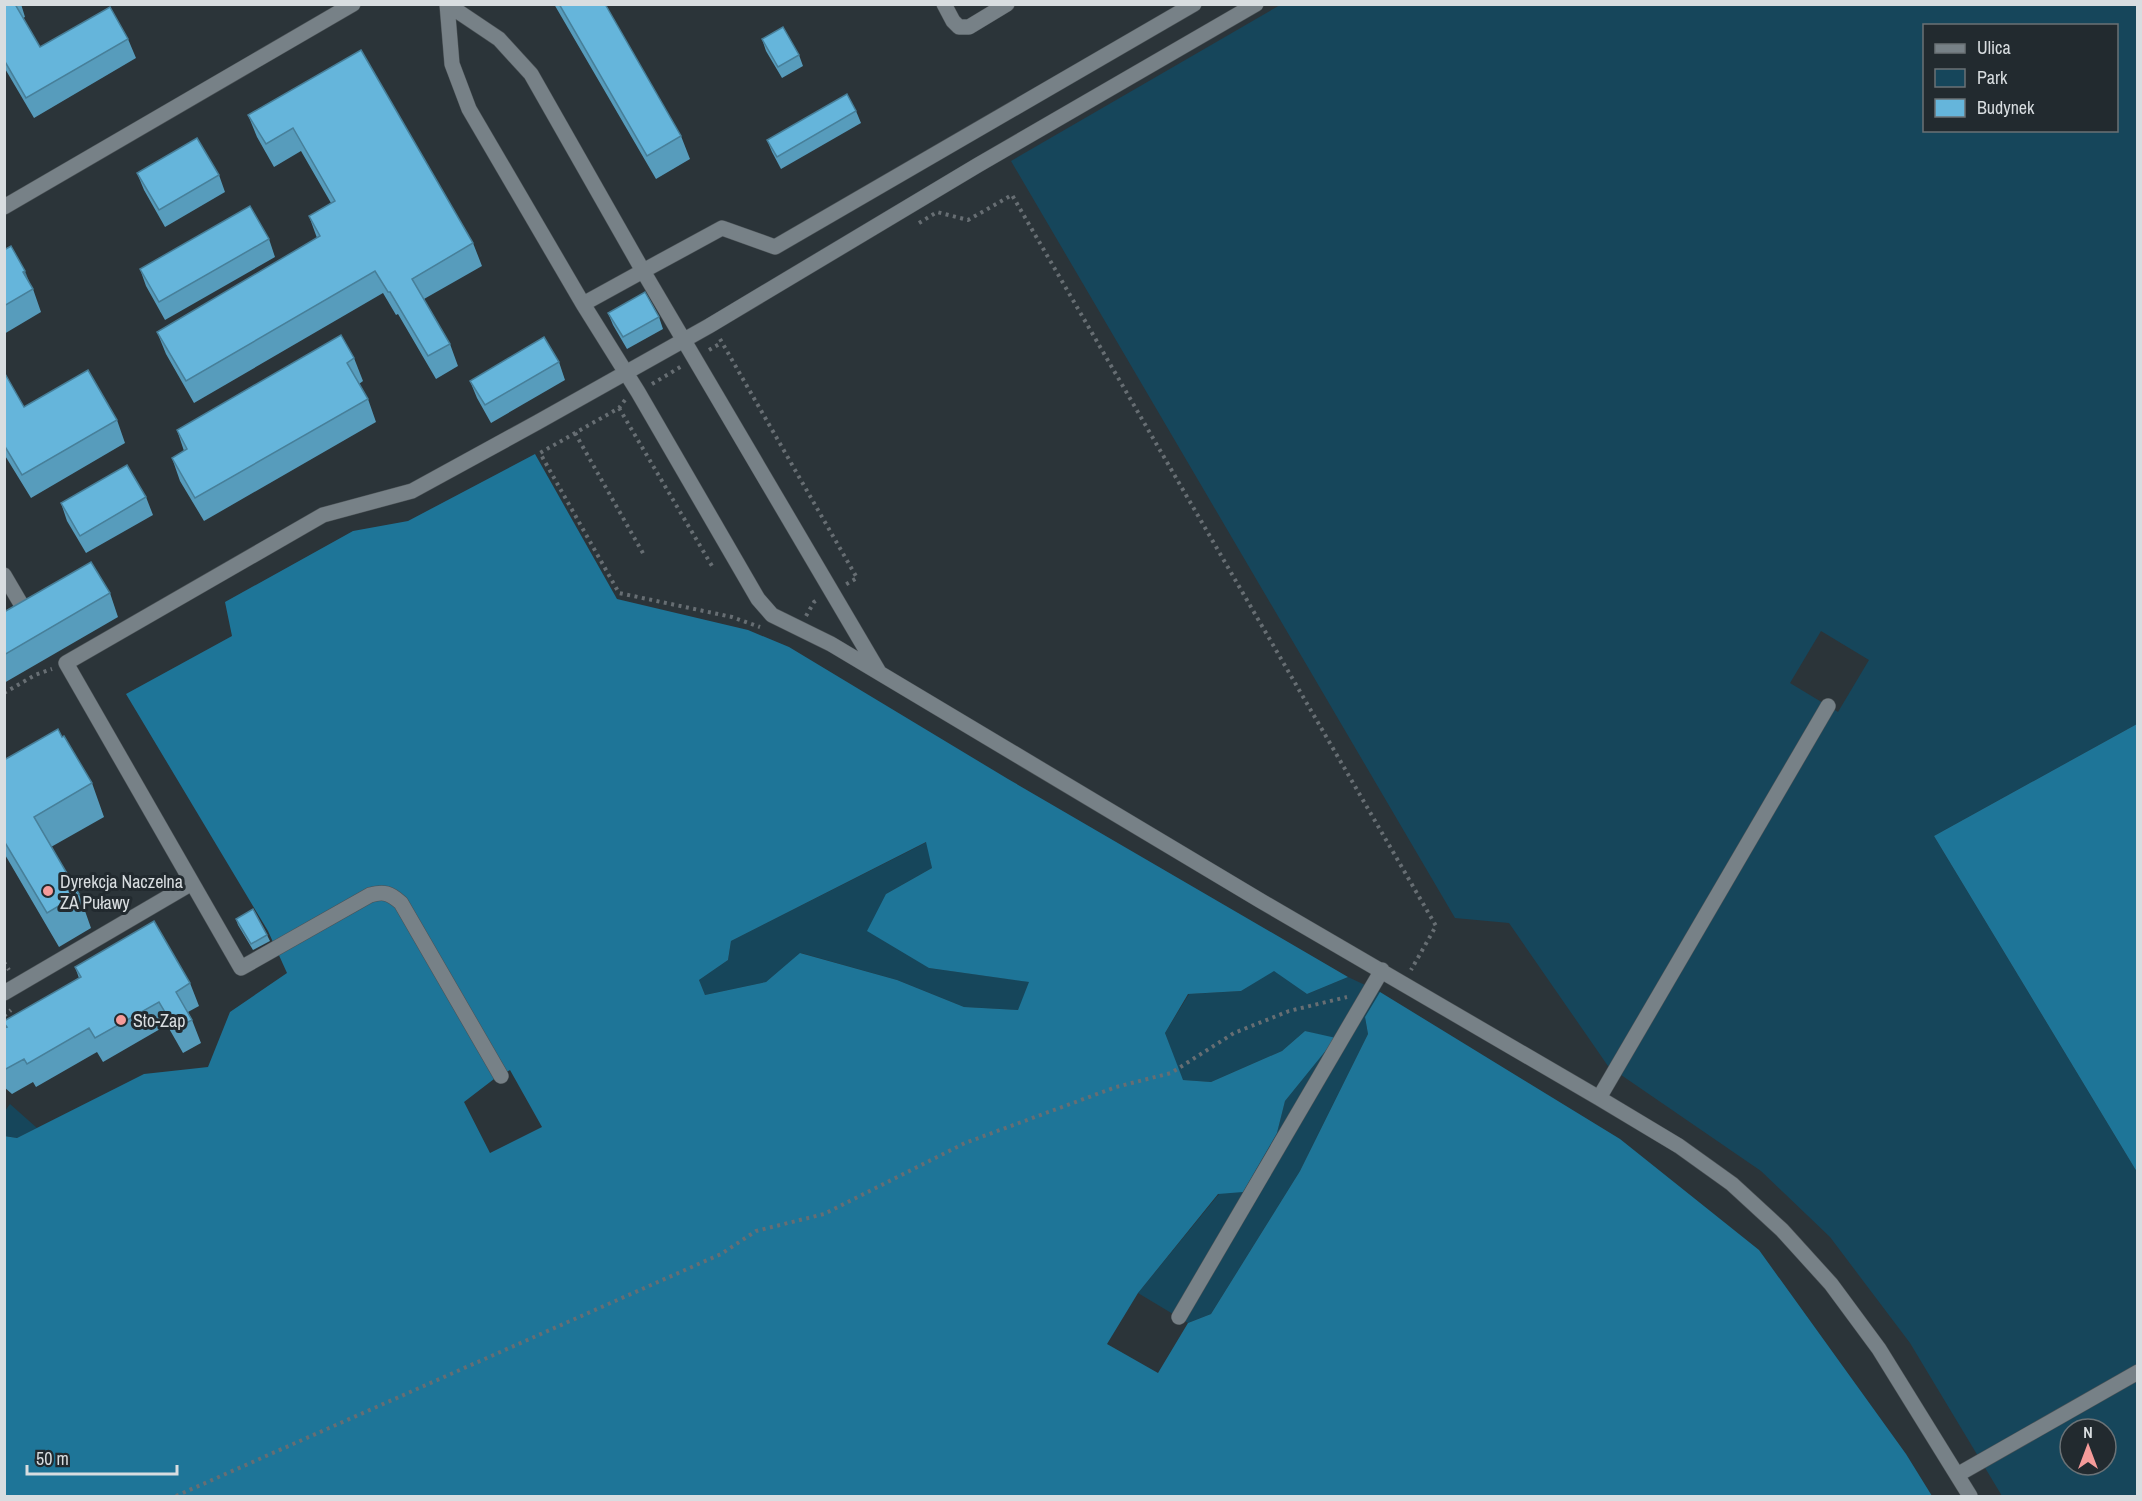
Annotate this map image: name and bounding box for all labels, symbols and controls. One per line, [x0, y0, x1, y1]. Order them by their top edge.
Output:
legend [1923, 24, 2118, 132]
text: Ulica [1977, 35, 2011, 60]
text: Park [1977, 65, 2008, 90]
text: Budynek [1977, 95, 2035, 120]
place label: Dyrekcja Naczelna ZA Puławy [60, 869, 183, 915]
marker: Dyrekcja Naczelna ZA Puławy [41, 884, 55, 898]
place label: Sto-Zap [133, 1008, 186, 1033]
marker: Sto-Zap [114, 1013, 128, 1027]
north arrow [2058, 1417, 2118, 1477]
text: N [2083, 1421, 2093, 1443]
scale bar [27, 1438, 177, 1476]
text: 50 m [36, 1446, 69, 1471]

